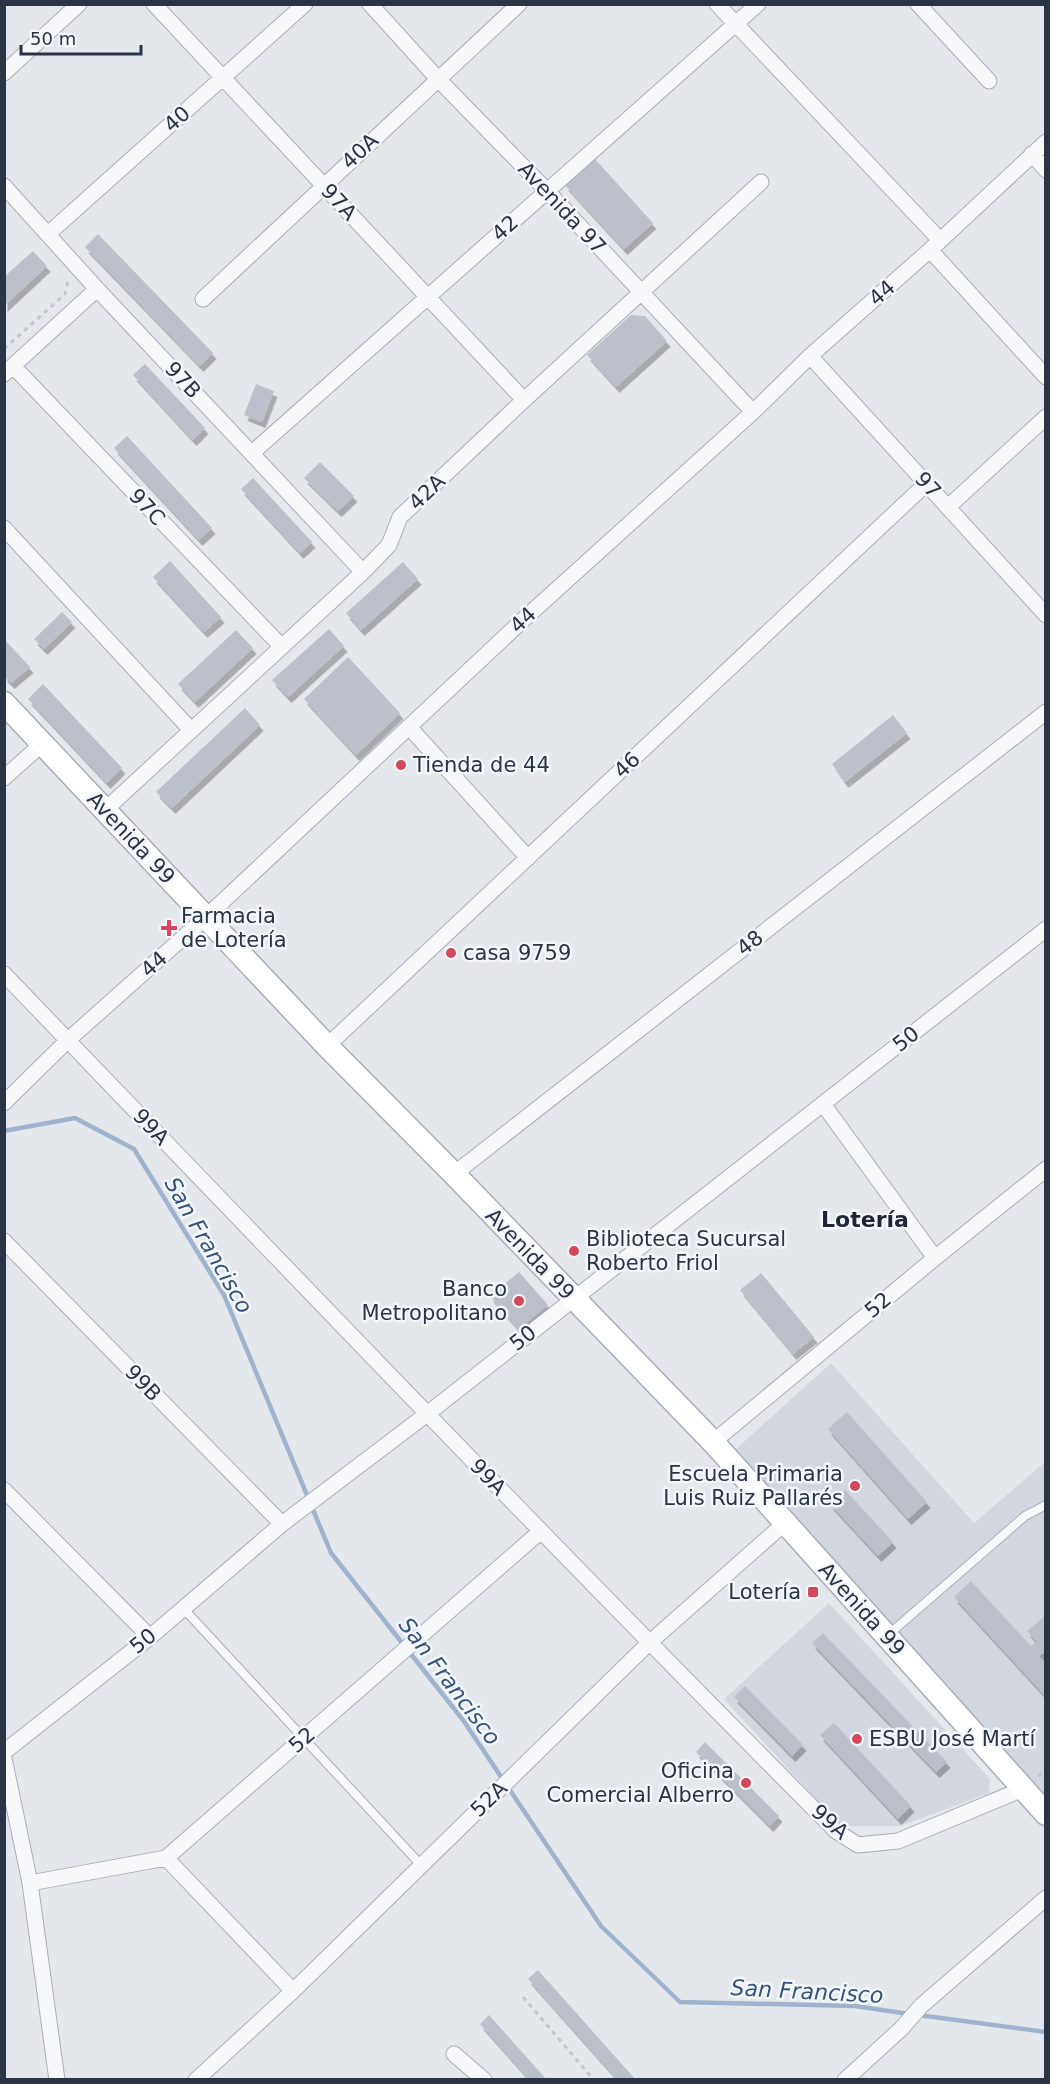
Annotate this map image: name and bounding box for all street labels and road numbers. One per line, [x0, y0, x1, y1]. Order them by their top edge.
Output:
street label: 40 [159, 101, 195, 137]
street label: 40A [337, 128, 384, 174]
street label: Avenida 97 [513, 157, 611, 259]
street label: 97A [316, 179, 362, 226]
street label: 42 [487, 210, 523, 246]
street label: 44 [864, 275, 900, 311]
street label: 97B [160, 357, 206, 403]
street label: 97 [910, 467, 946, 503]
street label: 42A [404, 469, 451, 515]
street label: 97C [124, 484, 170, 530]
street label: 44 [505, 602, 541, 638]
street label: 46 [609, 747, 645, 783]
street label: Avenida 99 [82, 787, 180, 889]
street label: 48 [732, 925, 768, 961]
street label: 44 [136, 946, 172, 982]
street label: 50 [888, 1021, 924, 1057]
street label: 99A [128, 1104, 174, 1151]
street label: Avenida 99 [481, 1203, 579, 1305]
street label: 52 [860, 1287, 896, 1323]
street label: 50 [505, 1320, 541, 1356]
street label: 99B [120, 1360, 166, 1406]
street label: 99A [465, 1454, 511, 1501]
street label: Avenida 99 [814, 1557, 910, 1661]
street label: 50 [125, 1623, 161, 1659]
street label: 52 [284, 1722, 320, 1758]
street label: 52A [466, 1776, 513, 1822]
street label: 99A [807, 1799, 854, 1845]

